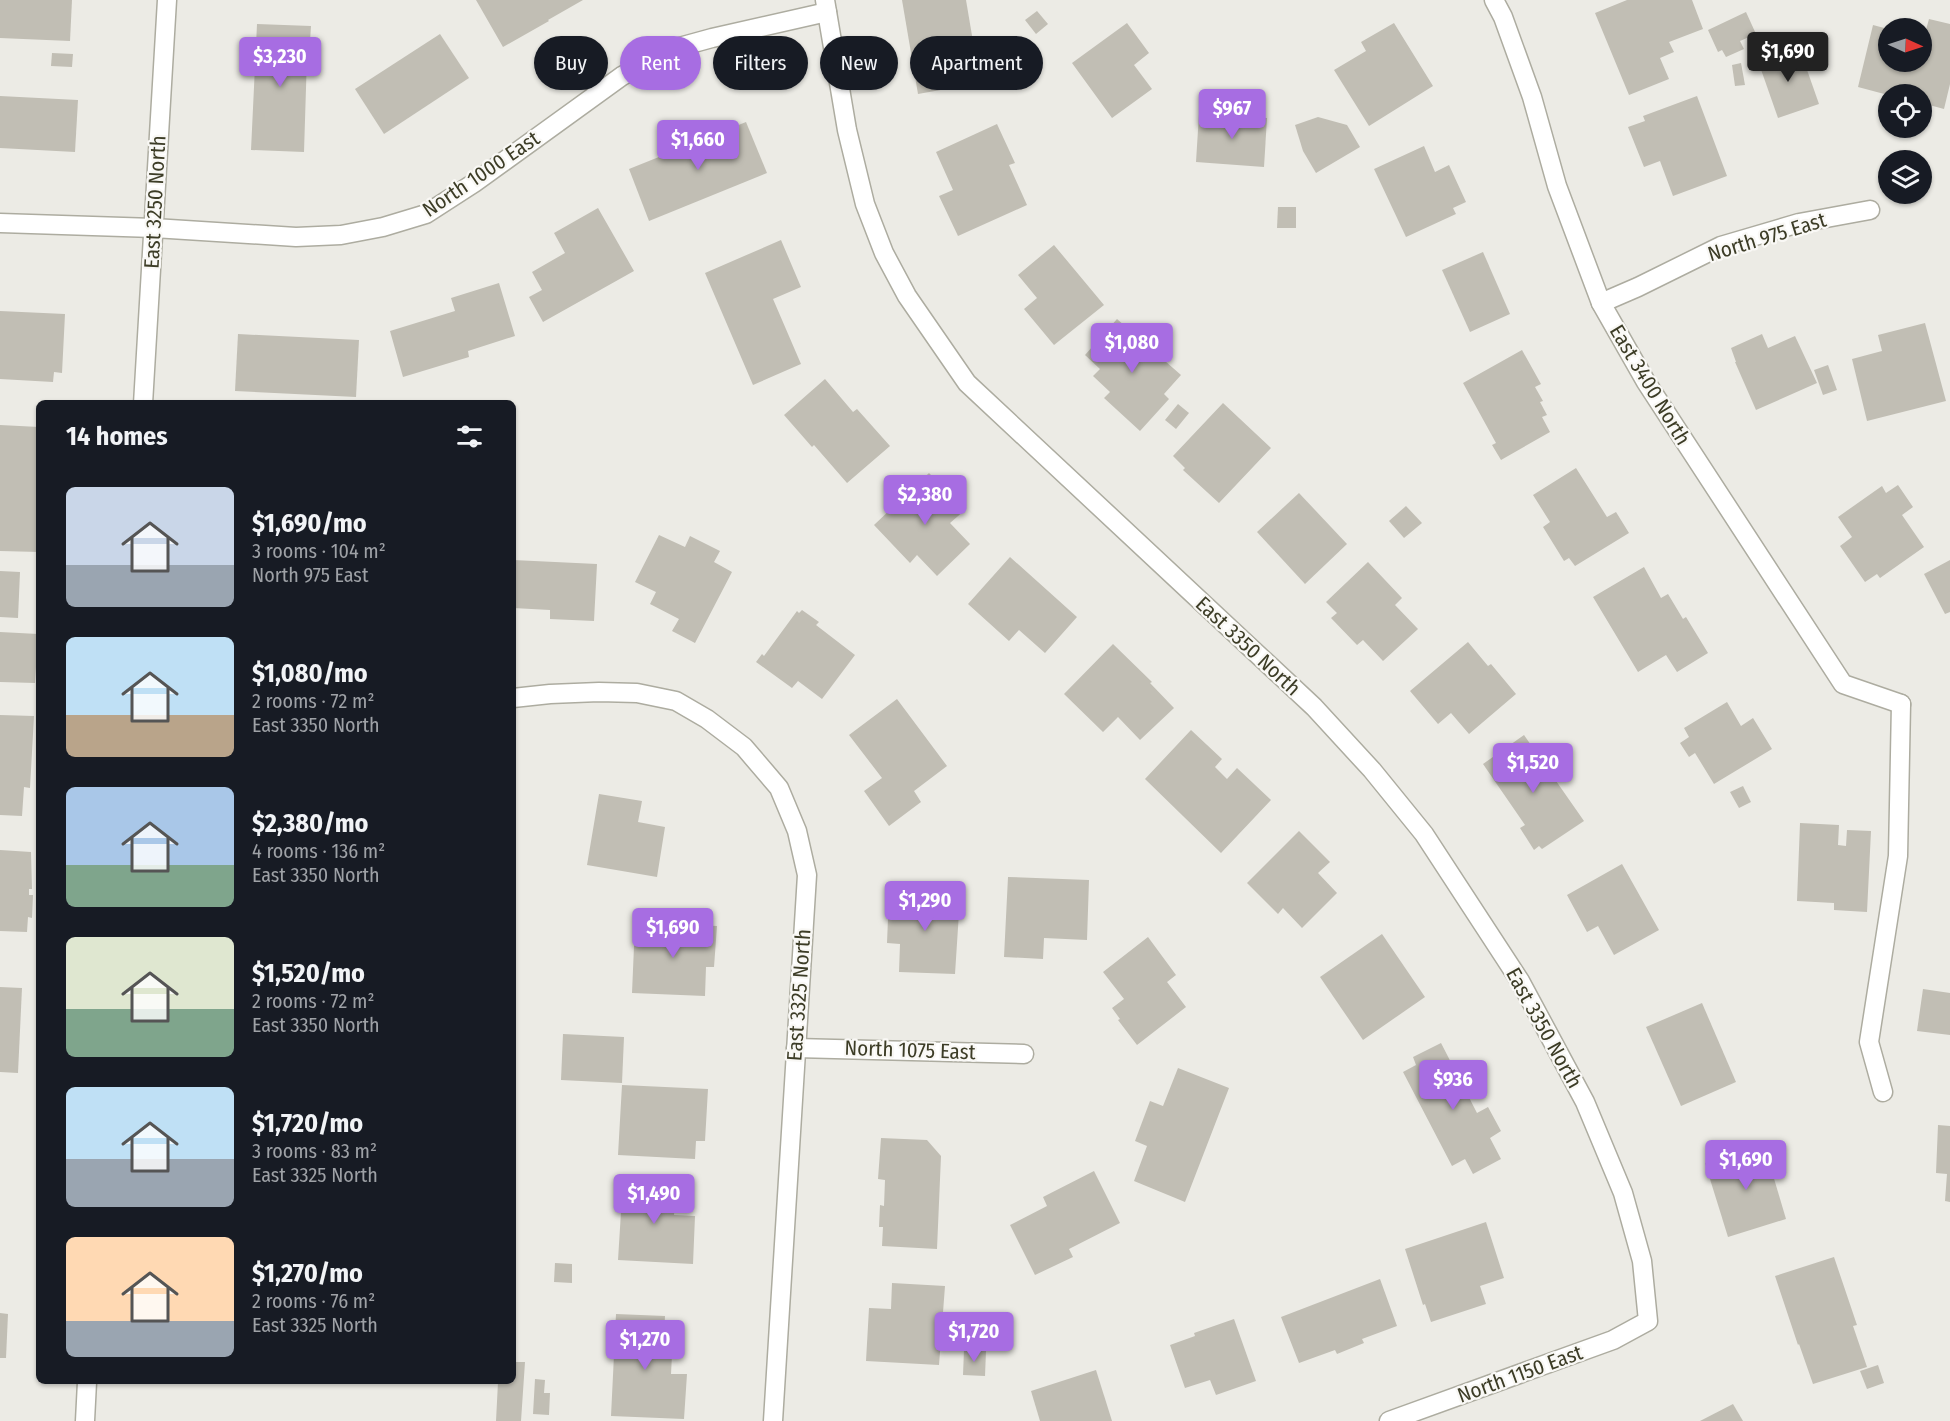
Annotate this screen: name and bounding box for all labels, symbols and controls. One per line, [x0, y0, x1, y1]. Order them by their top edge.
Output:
north arrow [1878, 18, 1932, 72]
map controls [1878, 18, 1932, 204]
pin: $1,690 [1739, 32, 1837, 83]
chip: Buy [534, 36, 608, 90]
chip: Rent [620, 36, 701, 90]
chip: Filters [713, 36, 808, 90]
chip: New [820, 36, 898, 90]
chip: Apartment [910, 36, 1043, 90]
pin: $3,230 [231, 37, 329, 88]
text: $1,690 [1761, 39, 1815, 63]
text: $3,230 [253, 44, 307, 68]
button: locate [1878, 84, 1932, 138]
pin: $967 [1196, 89, 1268, 140]
text: $967 [1213, 96, 1251, 120]
pin: $1,660 [649, 120, 747, 171]
street label: North 1000 East [418, 125, 545, 223]
text: $1,660 [671, 127, 725, 151]
street label: East 3250 North [139, 135, 171, 269]
button: layers [1878, 150, 1932, 204]
street label: North 975 East [1705, 207, 1829, 267]
street label: East 3400 North [1604, 320, 1696, 450]
pin: $1,080 [1083, 323, 1181, 374]
text: $1,080 [1105, 330, 1159, 354]
icon: filters [453, 420, 486, 453]
text: 14 homes [66, 421, 168, 452]
pin: $2,380 [876, 475, 974, 526]
text: $2,380 [898, 482, 952, 506]
text: $1,690/mo [252, 508, 367, 539]
icon: home [114, 511, 186, 583]
text: 3 rooms · 104 m² [252, 539, 386, 563]
text: North 975 East [252, 563, 368, 587]
street label: East 3350 North [1190, 591, 1306, 701]
text: $1,080/mo [252, 658, 368, 689]
icon: home [114, 661, 186, 733]
text: 2 rooms · 72 m² [252, 689, 374, 713]
text: East 3350 North [252, 713, 380, 737]
pin: $1,520 [1484, 743, 1582, 794]
text: $1,520 [1507, 750, 1559, 774]
text: $2,380/mo [252, 808, 368, 839]
icon: home [114, 811, 186, 883]
text: 4 rooms · 136 m² [252, 839, 385, 863]
text: East 3350 North [252, 863, 380, 887]
pin: $1,290 [876, 881, 974, 932]
text: $1,290 [899, 888, 951, 912]
pin: $1,690 [624, 908, 722, 959]
text: $1,690 [646, 915, 700, 939]
street label: East 3325 North [781, 928, 817, 1062]
text: $1,520/mo [252, 958, 365, 989]
icon: home [114, 961, 186, 1033]
street label: East 3350 North [1500, 963, 1588, 1093]
text: 2 rooms · 72 m² [252, 989, 374, 1013]
text: East 3350 North [252, 1013, 380, 1037]
street label: North 1075 East [844, 1035, 976, 1065]
pin: $936 [1417, 1060, 1489, 1111]
text: $936 [1433, 1067, 1473, 1091]
text: $1,720/mo [252, 1108, 363, 1139]
icon: home [114, 1111, 186, 1183]
text: 3 rooms · 83 m² [252, 1139, 377, 1163]
pin: $1,690 [1697, 1140, 1795, 1191]
text: $1,690 [1719, 1147, 1773, 1171]
text: East 3325 North [252, 1163, 378, 1187]
pin: $1,490 [605, 1174, 703, 1225]
text: $1,490 [628, 1181, 680, 1205]
text: $1,270/mo [252, 1258, 363, 1289]
icon: home [114, 1261, 186, 1333]
text: 2 rooms · 76 m² [252, 1289, 375, 1313]
pin: $1,720 [925, 1312, 1023, 1363]
text: East 3325 North [252, 1313, 378, 1337]
text: $1,720 [949, 1319, 999, 1343]
pin: $1,270 [596, 1320, 694, 1371]
text: $1,270 [620, 1327, 670, 1351]
street label: North 1150 East [1454, 1339, 1586, 1409]

